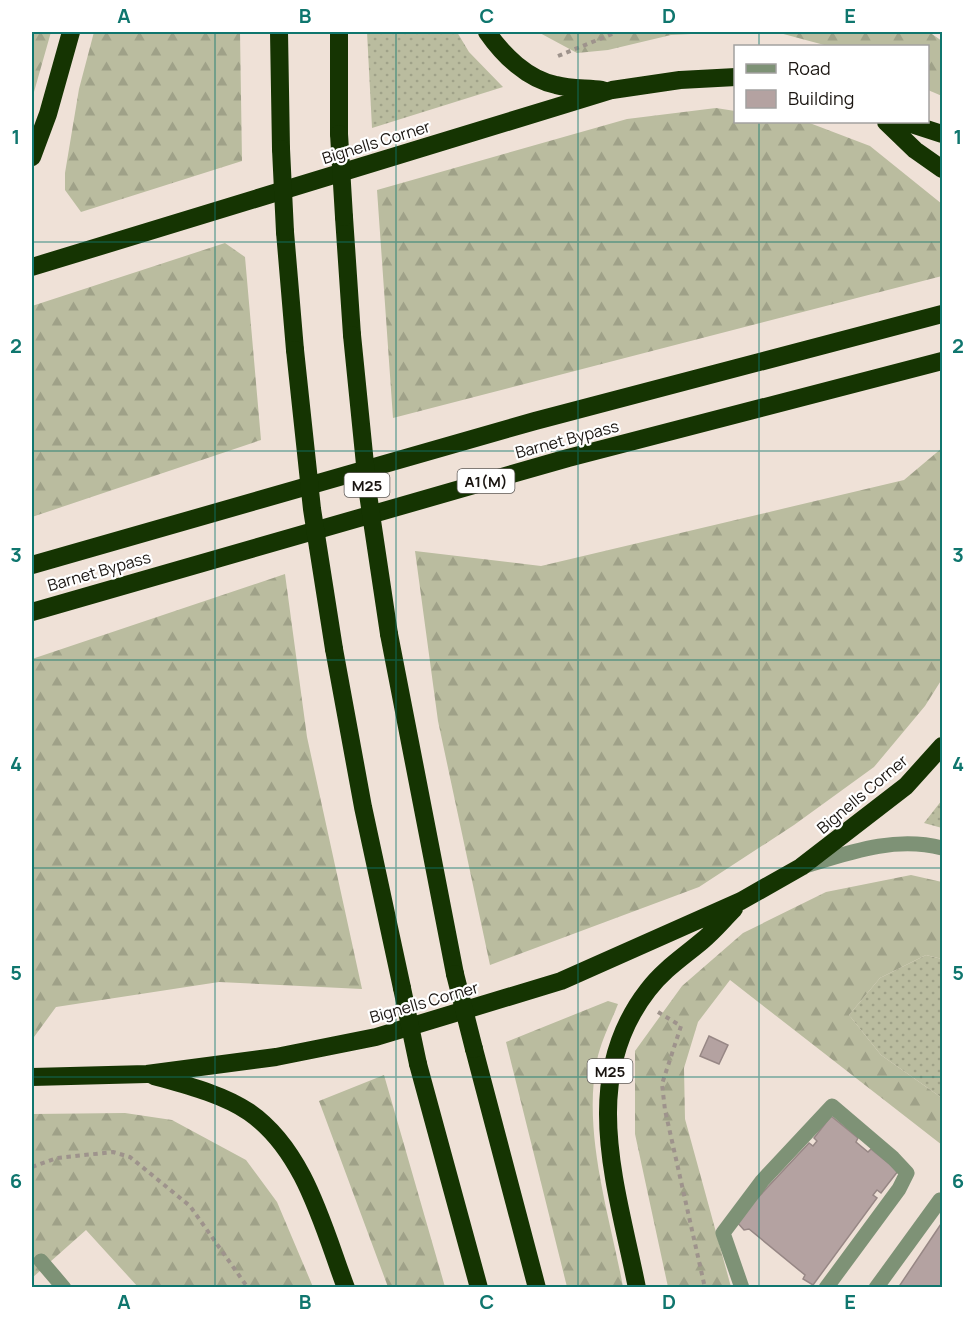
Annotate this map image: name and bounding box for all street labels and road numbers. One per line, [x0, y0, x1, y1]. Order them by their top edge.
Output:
street label: Bignells Corner [319, 115, 433, 169]
street label: Barnet Bypass [513, 415, 621, 463]
road number: A1(M) [458, 469, 514, 493]
road number: M25 [344, 473, 389, 497]
street label: Barnet Bypass [45, 546, 153, 596]
street label: Bignells Corner [812, 749, 912, 838]
street label: Bignells Corner [367, 976, 481, 1028]
road number: M25 [588, 1059, 632, 1083]

